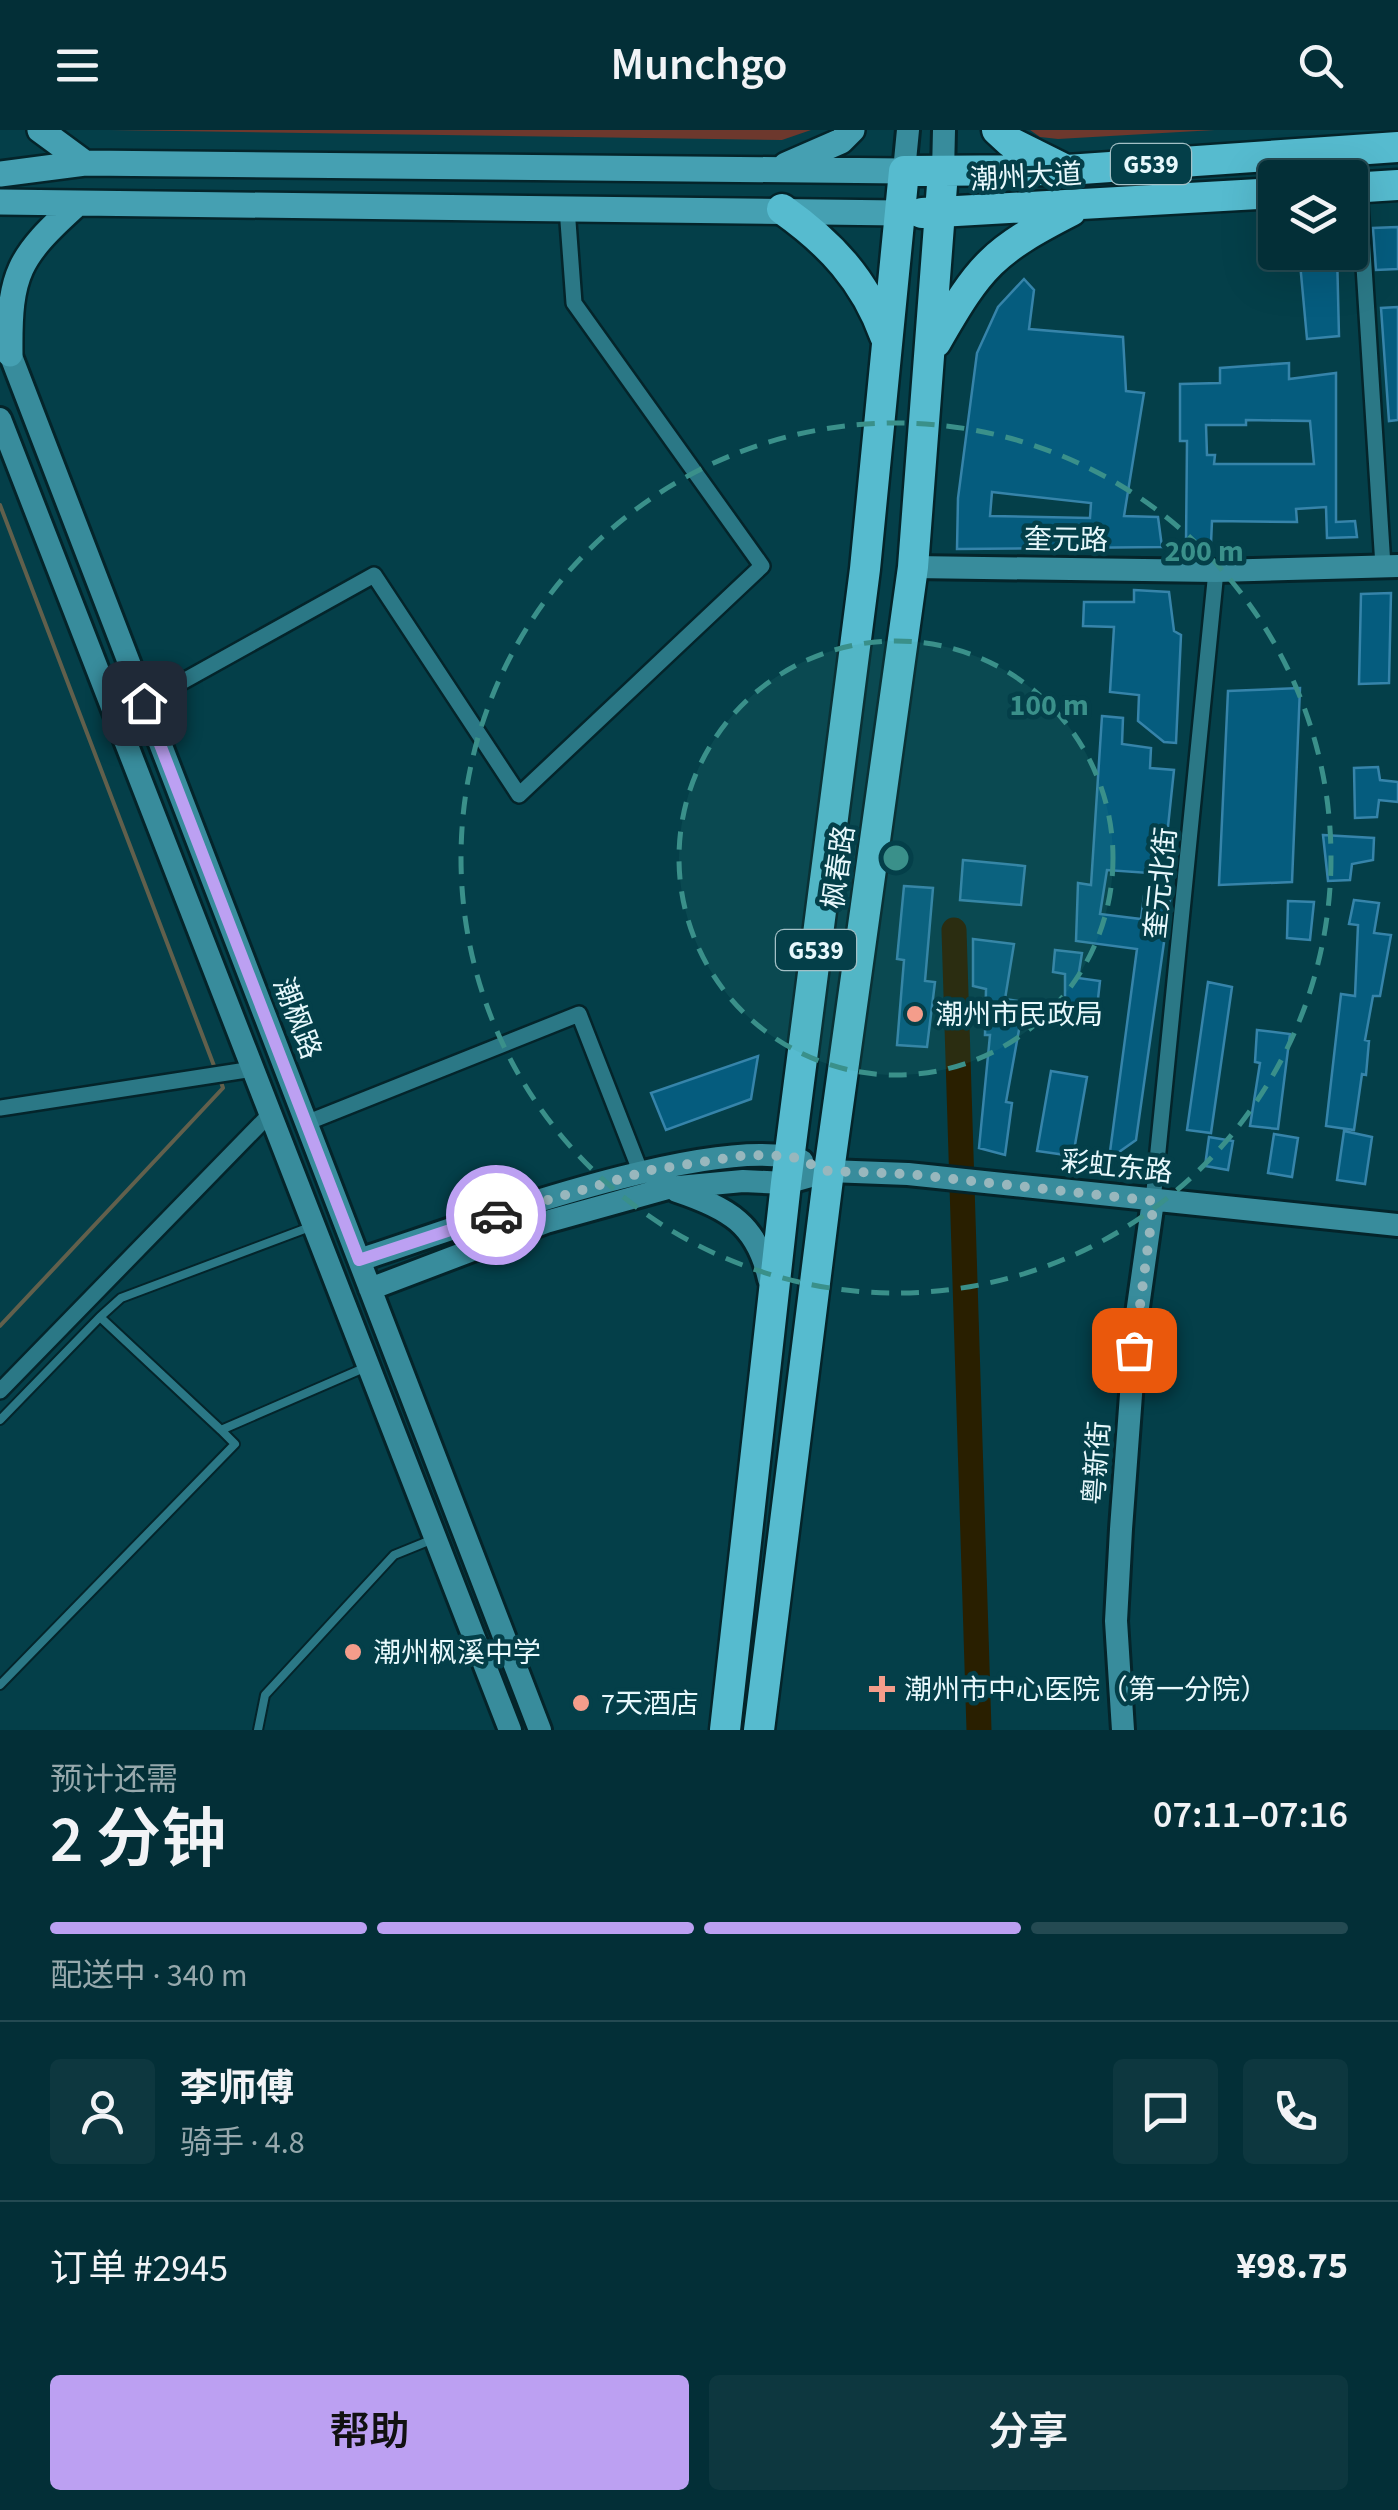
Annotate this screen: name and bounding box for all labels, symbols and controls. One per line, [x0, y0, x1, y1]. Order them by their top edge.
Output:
text: Munchgo [610, 33, 788, 97]
icon: menu [50, 38, 105, 93]
icon: search [1293, 38, 1348, 93]
road number: G539 [1111, 144, 1191, 184]
street label: 潮州大道 [969, 154, 1083, 200]
map controls [1258, 160, 1368, 270]
button: layers [1258, 160, 1368, 270]
street label: 奎元路 [1024, 519, 1108, 561]
text: 200 m [1164, 530, 1244, 573]
pin [102, 661, 187, 746]
icon: home [117, 676, 172, 731]
text: 100 m [1009, 684, 1089, 727]
street label: 枫春路 [813, 823, 865, 912]
street label: 奎元北街 [1135, 825, 1187, 941]
centre of rings [878, 840, 914, 876]
road number: G539 [776, 930, 856, 970]
street label: 潮枫路 [263, 972, 331, 1065]
place label: 潮州市民政局 [935, 995, 1103, 1035]
marker: 潮州市民政局 [904, 1003, 926, 1025]
street label: 彩虹东路 [1059, 1141, 1175, 1193]
courier [446, 1165, 546, 1265]
icon: car [469, 1188, 524, 1243]
pin [1092, 1308, 1177, 1393]
icon: bag [1107, 1323, 1162, 1378]
street label: 粤新街 [1074, 1420, 1120, 1506]
place label: 潮州枫溪中学 [373, 1633, 541, 1673]
marker: 潮州枫溪中学 [342, 1641, 364, 1663]
place label: 潮州市中心医院（第一分院） [904, 1670, 1268, 1710]
marker: 潮州市中心医院（第一分院） [869, 1676, 895, 1702]
place label: 7天酒店 [601, 1684, 699, 1724]
marker: 7天酒店 [570, 1692, 592, 1714]
text: 预计还需 [50, 1757, 178, 1803]
text: 07:11–07:16 [1153, 1788, 1348, 1842]
text: 2 分钟 [50, 1794, 226, 1887]
text: 配送中 · 340 m [50, 1953, 247, 1999]
button: person [50, 2059, 155, 2164]
button: chat [1113, 2059, 1218, 2164]
button: phone [1243, 2059, 1348, 2164]
text: 李师傅 [180, 2062, 294, 2116]
text: 骑手 · 4.8 [180, 2120, 305, 2166]
text: ¥98.75 [1236, 2239, 1348, 2293]
text: 订单 #2945 [50, 2242, 228, 2296]
button: 帮助 [50, 2375, 689, 2490]
button: 分享 [709, 2375, 1348, 2490]

